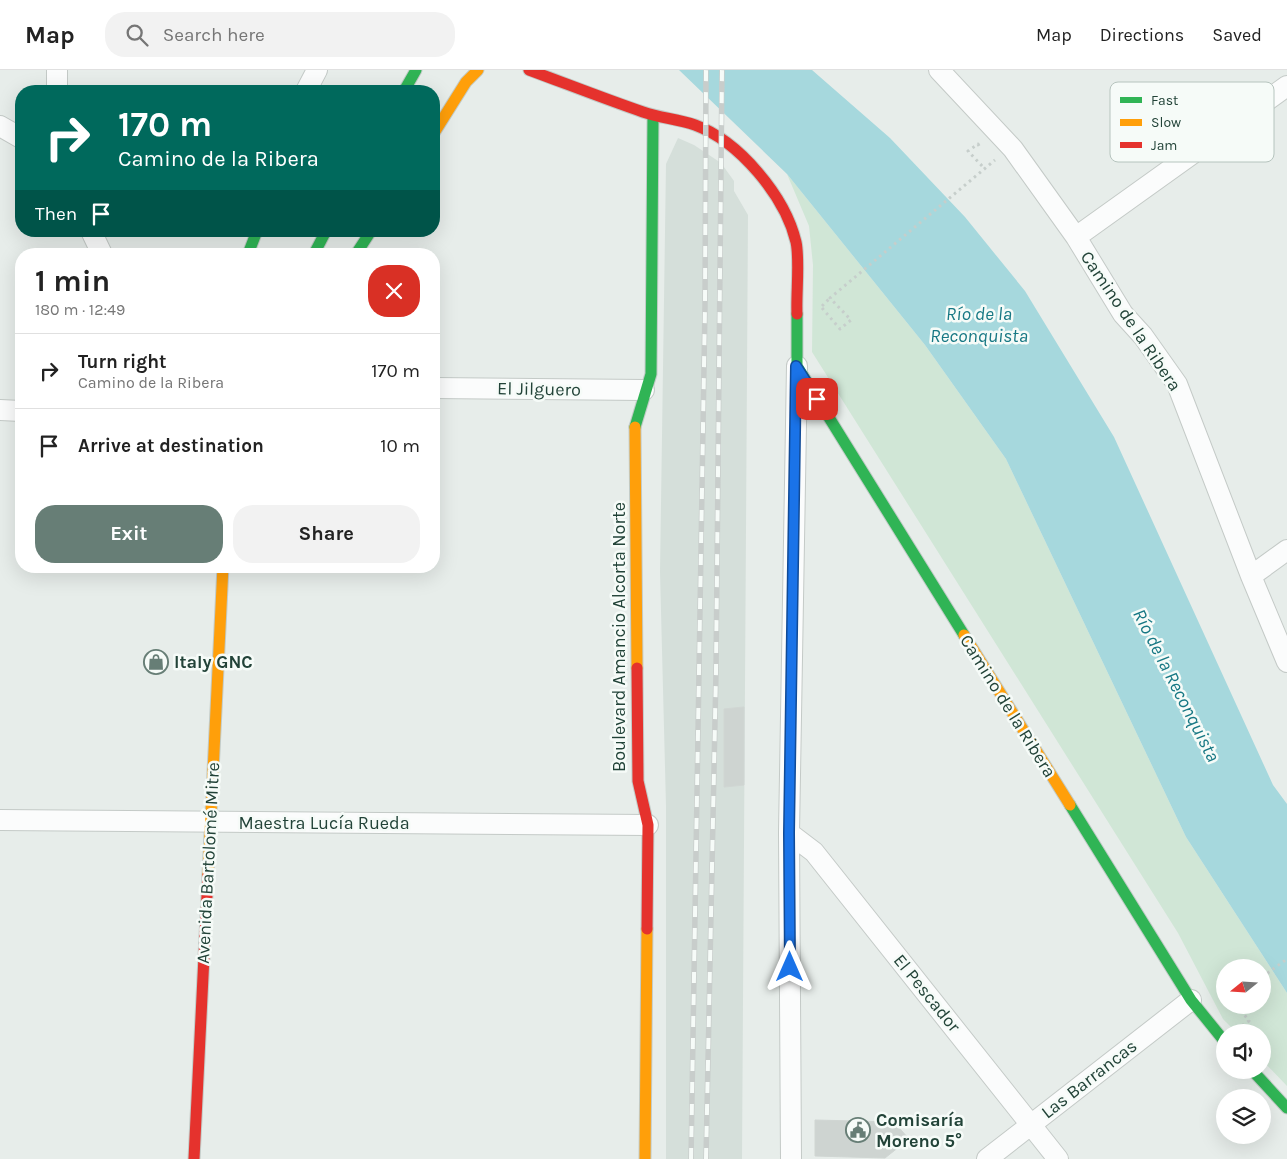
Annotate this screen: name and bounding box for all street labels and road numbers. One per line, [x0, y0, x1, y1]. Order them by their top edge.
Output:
street label: Camino de la Ribera [1076, 247, 1186, 395]
street label: El Jilguero [497, 377, 581, 401]
street label: Boulevard Amancio Alcorta Norte [608, 502, 630, 772]
street label: Camino de la Ribera [955, 631, 1061, 781]
street label: Avenida Bartolomé Mitre [192, 762, 224, 964]
street label: Maestra Lucía Rueda [238, 812, 410, 834]
street label: El Pescador [889, 949, 966, 1037]
street label: Las Barrancas [1037, 1035, 1141, 1123]

